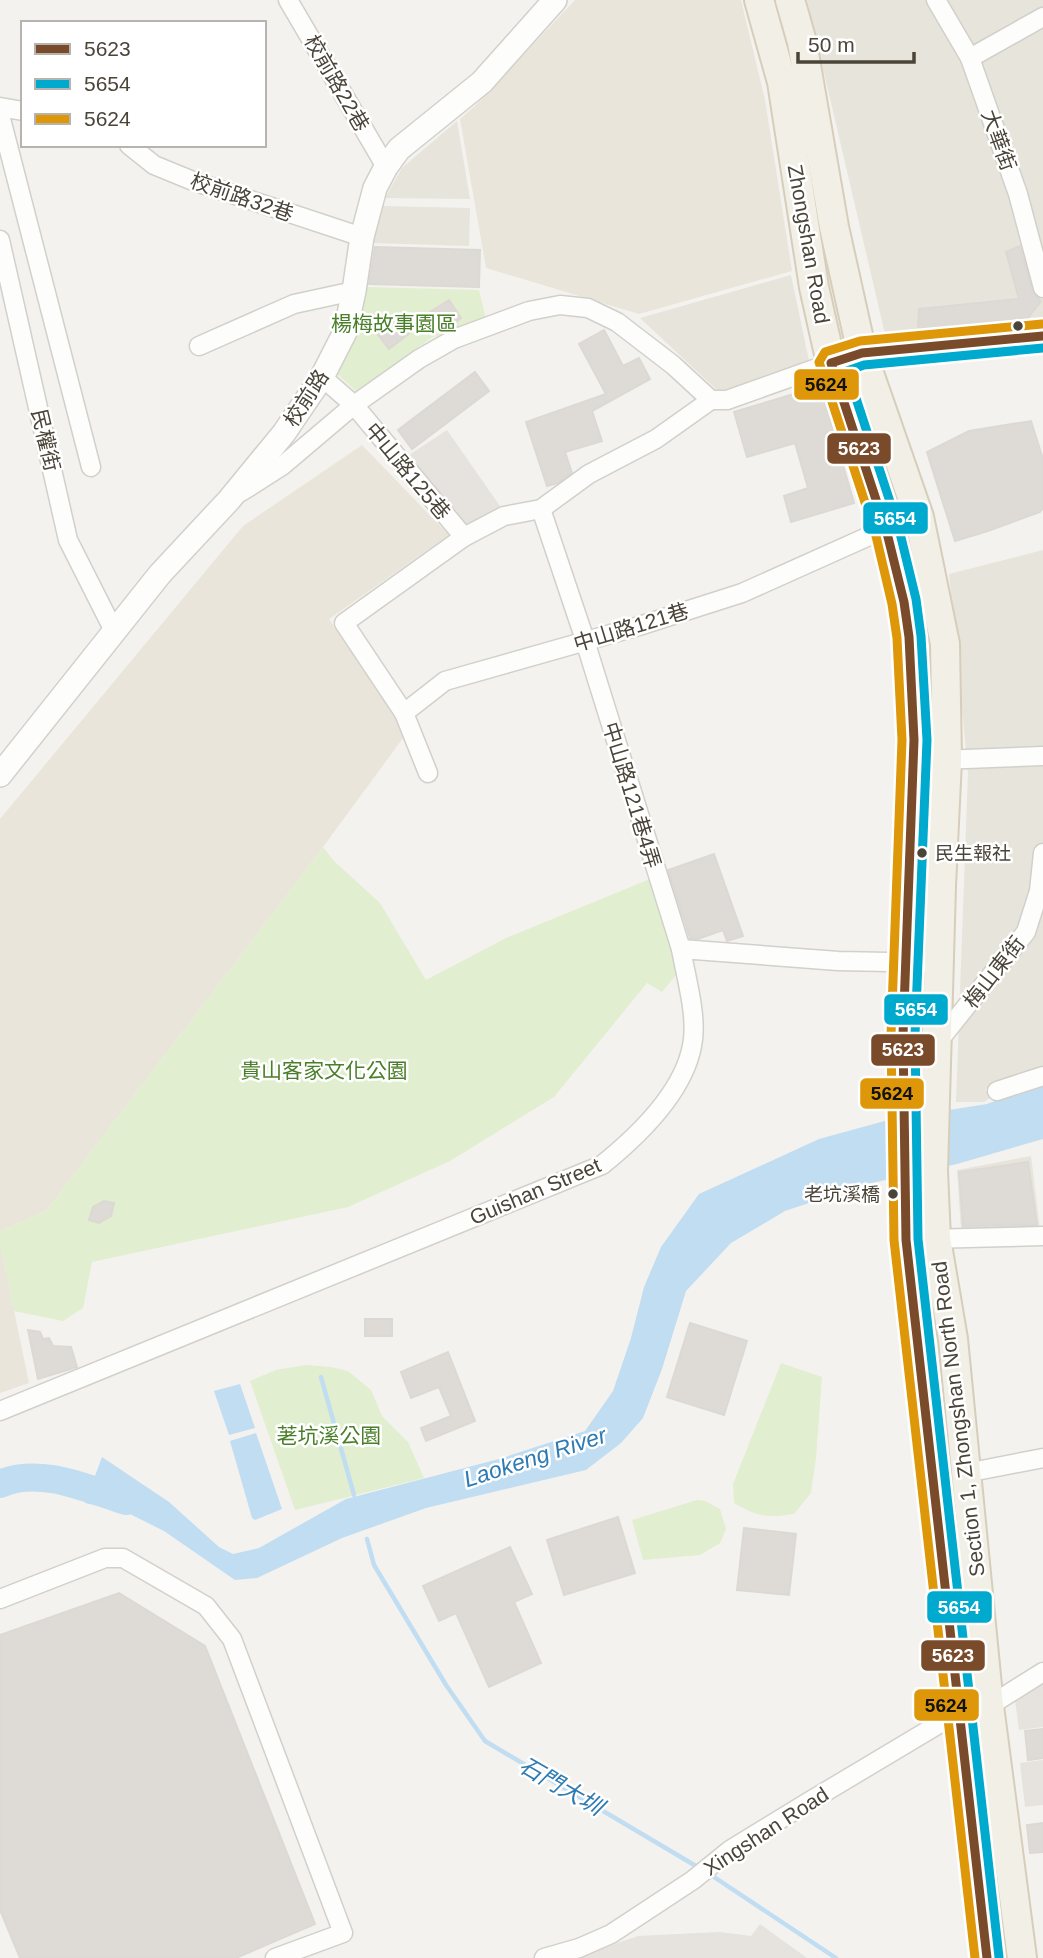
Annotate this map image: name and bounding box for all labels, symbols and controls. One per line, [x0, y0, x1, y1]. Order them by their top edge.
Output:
legend [21, 21, 266, 147]
scale bar [798, 21, 914, 65]
street label: 校前路22巷 [300, 31, 374, 135]
text: 50 m [808, 33, 855, 56]
text: 5623 [84, 37, 131, 60]
text: 5654 [84, 72, 131, 95]
street label: 大華街 [977, 106, 1021, 174]
text: 5624 [84, 107, 131, 130]
street label: Zhongshan Road [784, 163, 834, 325]
street label: 校前路32巷 [188, 169, 296, 225]
park label: 楊梅故事園區 [331, 312, 457, 335]
unlabelled marker [1011, 319, 1025, 333]
street label: 校前路 [279, 365, 333, 431]
line badge: 5624 [793, 368, 860, 401]
text: 5624 [805, 374, 848, 395]
street label: 民權街 [28, 407, 64, 473]
street label: 中山路125巷 [361, 418, 455, 524]
line badge: 5623 [826, 432, 892, 465]
text: 5623 [838, 438, 880, 459]
line badge: 5654 [862, 501, 929, 535]
text: 5654 [874, 508, 917, 529]
street label: 中山路121巷 [571, 599, 691, 655]
street label: 中山路121巷4弄 [599, 719, 665, 871]
place label: 民生報社 [935, 843, 1011, 864]
marker: 民生報社 [915, 846, 929, 860]
street label: 梅山東街 [959, 932, 1029, 1012]
line badge: 5654 [883, 993, 949, 1026]
text: 5654 [895, 999, 938, 1020]
line badge: 5623 [870, 1033, 936, 1067]
text: 5623 [882, 1039, 924, 1060]
park label: 貴山客家文化公園 [240, 1059, 408, 1082]
line badge: 5624 [859, 1077, 925, 1110]
text: 5624 [871, 1083, 914, 1104]
street label: Guishan Street [466, 1153, 604, 1229]
place label: 老坑溪橋 [804, 1184, 880, 1205]
marker: 老坑溪橋 [886, 1187, 900, 1201]
street label: Section 1, Zhongshan North Road [927, 1260, 989, 1578]
water label: Laokeng River [460, 1421, 611, 1492]
park label: 荖坑溪公園 [277, 1424, 382, 1447]
line badge: 5654 [926, 1590, 993, 1624]
text: 5654 [938, 1597, 981, 1618]
line badge: 5623 [920, 1639, 986, 1672]
text: 5623 [932, 1645, 974, 1666]
line badge: 5624 [913, 1688, 980, 1722]
text: 5624 [925, 1695, 968, 1716]
water label: 石門大圳 [515, 1752, 610, 1822]
street label: Xingshan Road [700, 1782, 832, 1880]

